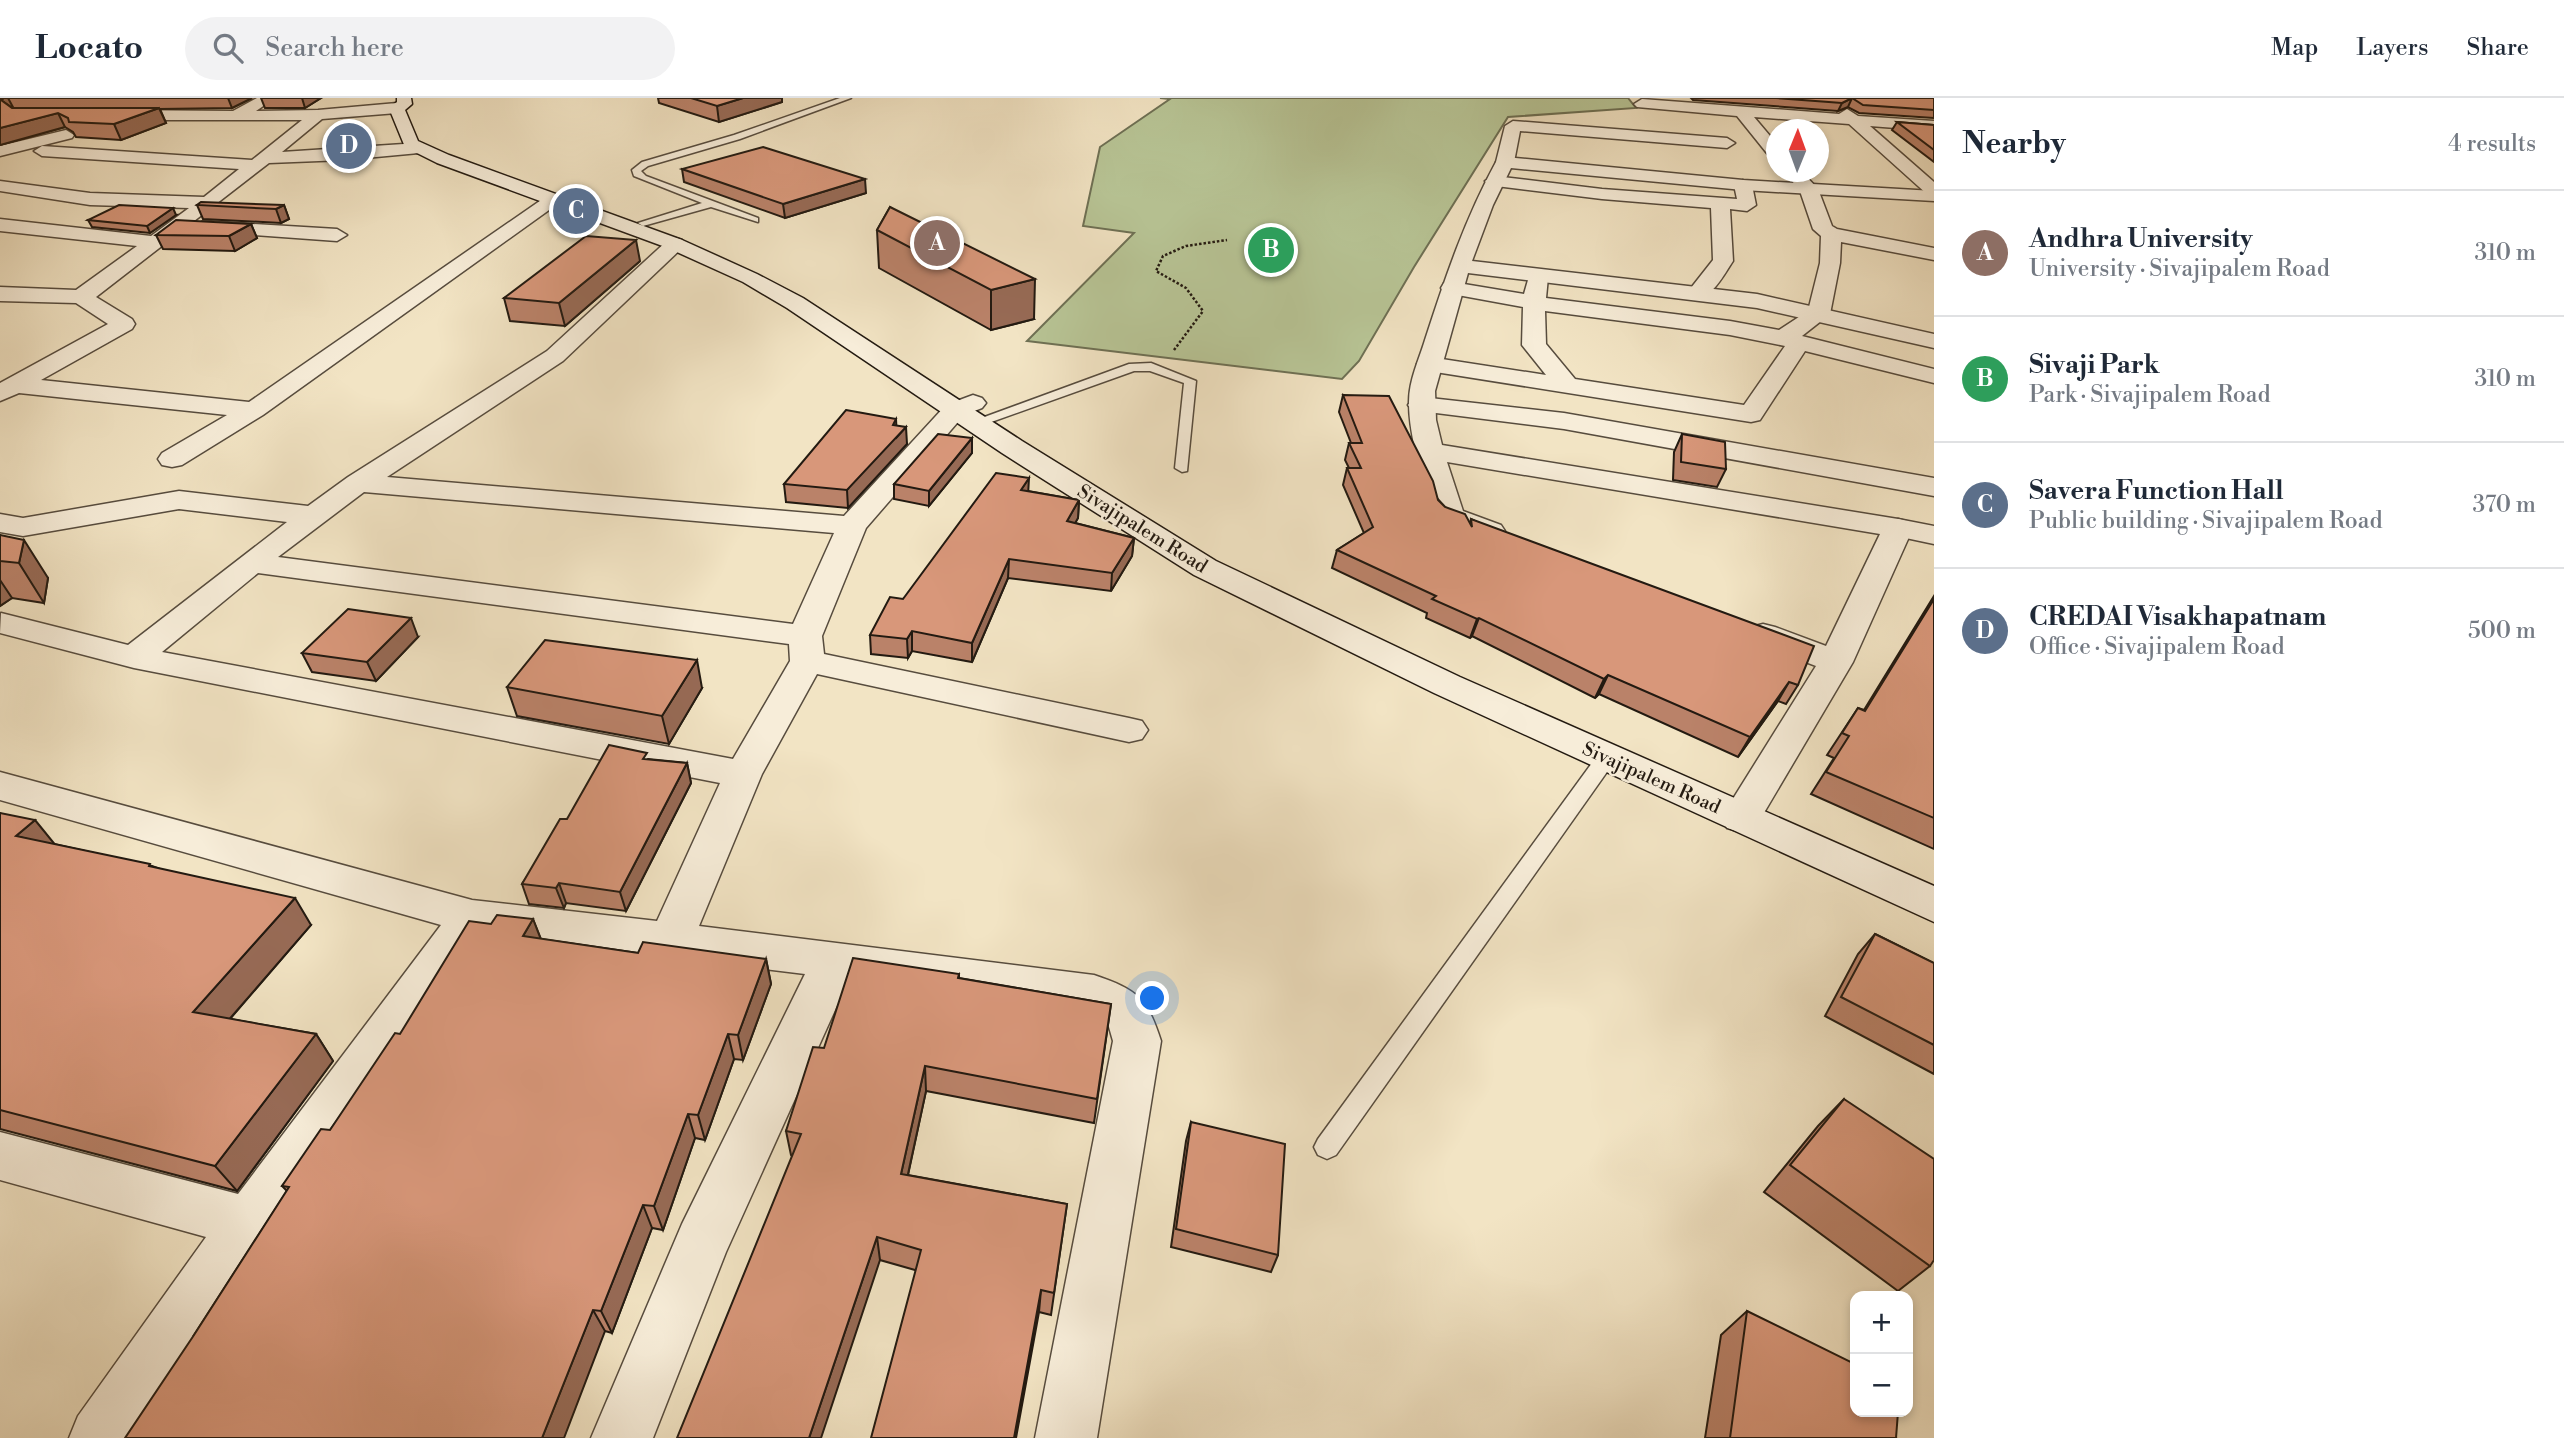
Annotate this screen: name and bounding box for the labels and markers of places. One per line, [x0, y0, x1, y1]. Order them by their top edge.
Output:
pin: D [326, 120, 372, 172]
pin: C [553, 185, 599, 237]
pin: A [914, 217, 960, 269]
pin: B [1248, 224, 1294, 276]

